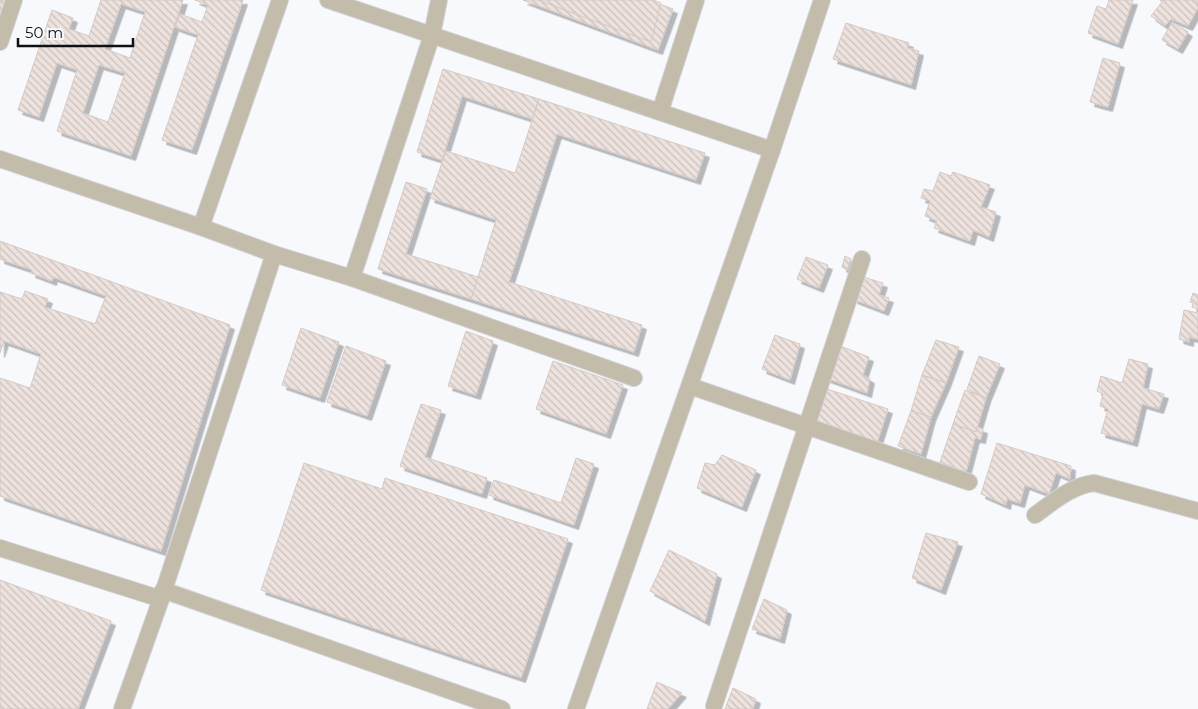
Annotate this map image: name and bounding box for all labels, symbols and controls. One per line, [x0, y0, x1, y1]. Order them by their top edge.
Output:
scale bar [18, 15, 132, 47]
text: 50 m [25, 23, 63, 42]

